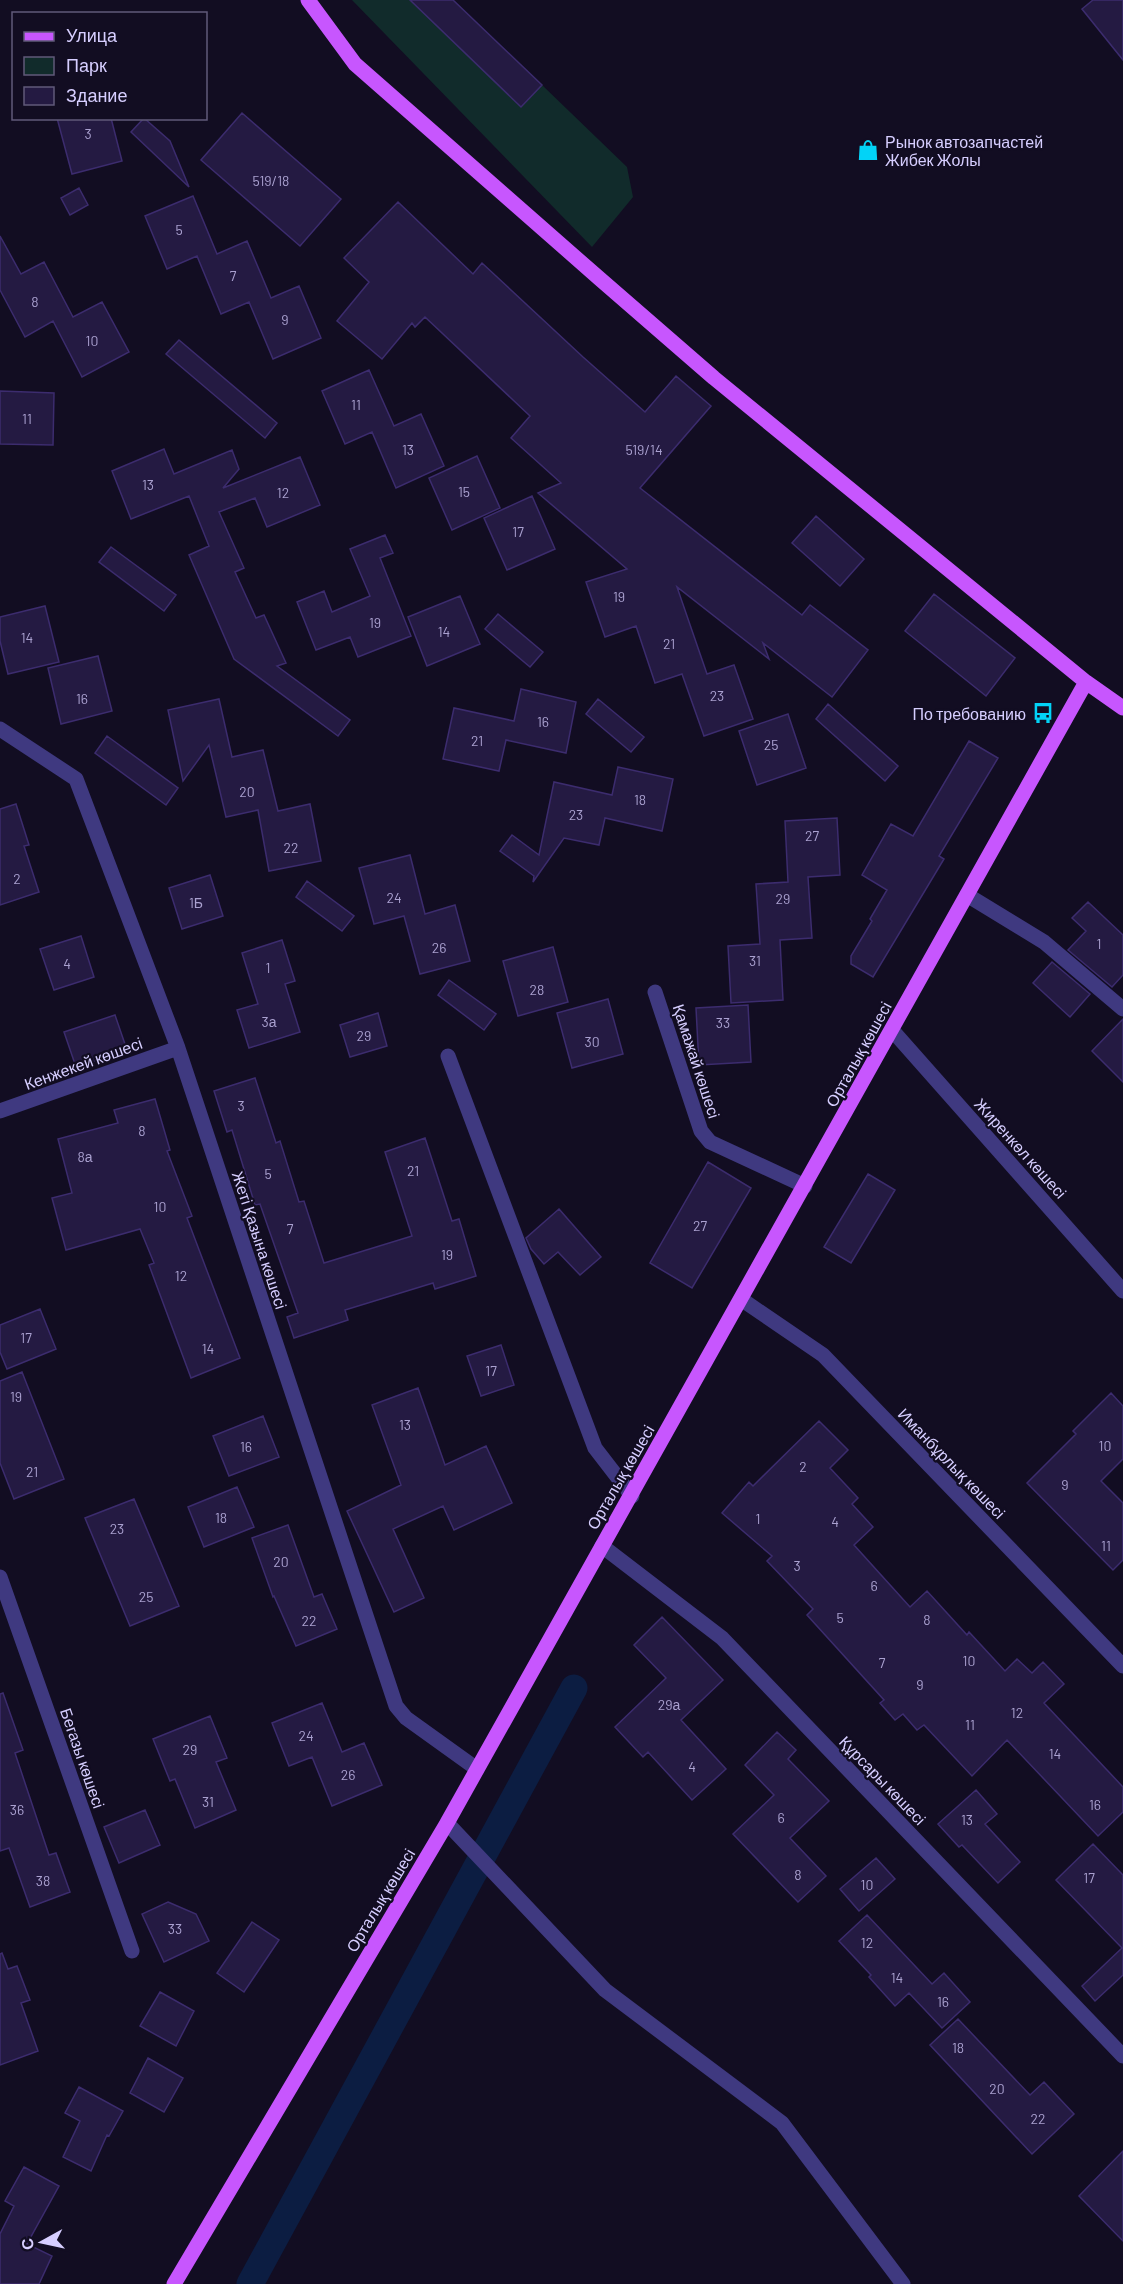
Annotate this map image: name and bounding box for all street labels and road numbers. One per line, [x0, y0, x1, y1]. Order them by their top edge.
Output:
street label: Орталық көшесі [821, 998, 895, 1110]
street label: Қамажай көшесі [670, 1001, 724, 1121]
street label: Кенжекей көшесі [21, 1033, 145, 1093]
street label: Жиренкөл көшесі [971, 1094, 1071, 1202]
street label: Жеті Қазына көшесі [229, 1169, 291, 1311]
street label: Иманбұрлық көшесі [894, 1404, 1010, 1522]
street label: Орталық көшесі [582, 1421, 658, 1533]
street label: Бегазы көшесі [57, 1705, 109, 1811]
street label: Құрсары көшесі [836, 1732, 930, 1828]
street label: Орталық көшесі [342, 1845, 418, 1955]

